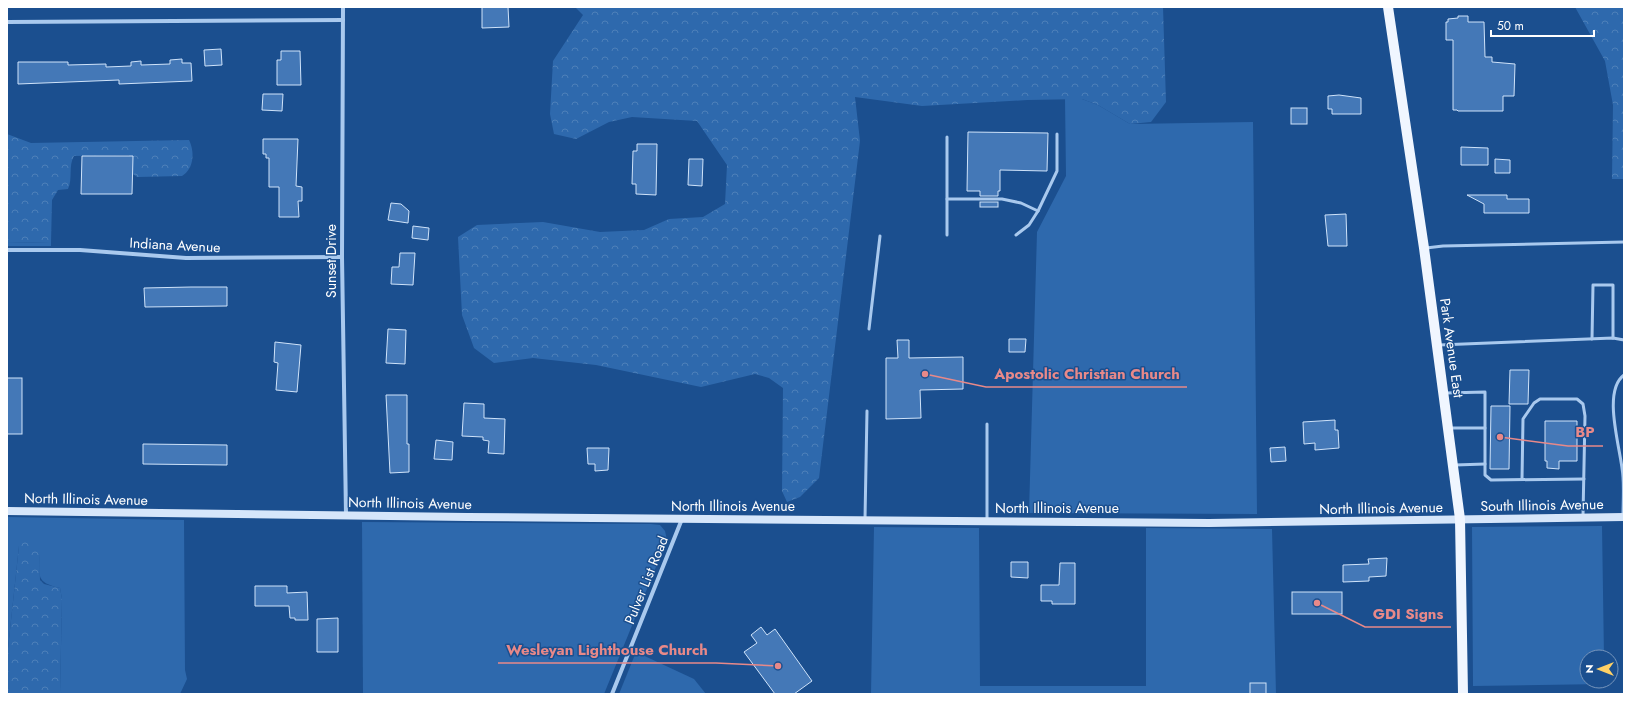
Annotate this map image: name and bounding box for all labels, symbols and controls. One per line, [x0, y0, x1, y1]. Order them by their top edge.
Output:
scale bar [1491, 12, 1594, 38]
text: 50 m [1497, 17, 1524, 35]
street label: Sunset Drive [321, 224, 341, 298]
street label: Indiana Avenue [129, 233, 221, 257]
street label: Park Avenue East [1435, 297, 1469, 400]
callout: Apostolic Christian Church [986, 360, 1187, 387]
text: Apostolic Christian Church [993, 363, 1180, 385]
callout: BP [1568, 419, 1603, 446]
text: BP [1575, 421, 1595, 443]
street label: North Illinois Avenue [24, 488, 148, 510]
street label: North Illinois Avenue [348, 492, 472, 514]
street label: South Illinois Avenue [1480, 494, 1604, 516]
street label: North Illinois Avenue [671, 496, 795, 516]
street label: North Illinois Avenue [1319, 497, 1443, 519]
street label: North Illinois Avenue [995, 498, 1119, 518]
street label: Pulver List Road [619, 533, 673, 627]
callout: GDI Signs [1365, 600, 1451, 627]
text: GDI Signs [1373, 603, 1443, 625]
callout: Wesleyan Lighthouse Church [498, 636, 716, 663]
text: Wesleyan Lighthouse Church [506, 639, 708, 661]
north arrow [1579, 649, 1619, 689]
text: N [1581, 665, 1597, 673]

